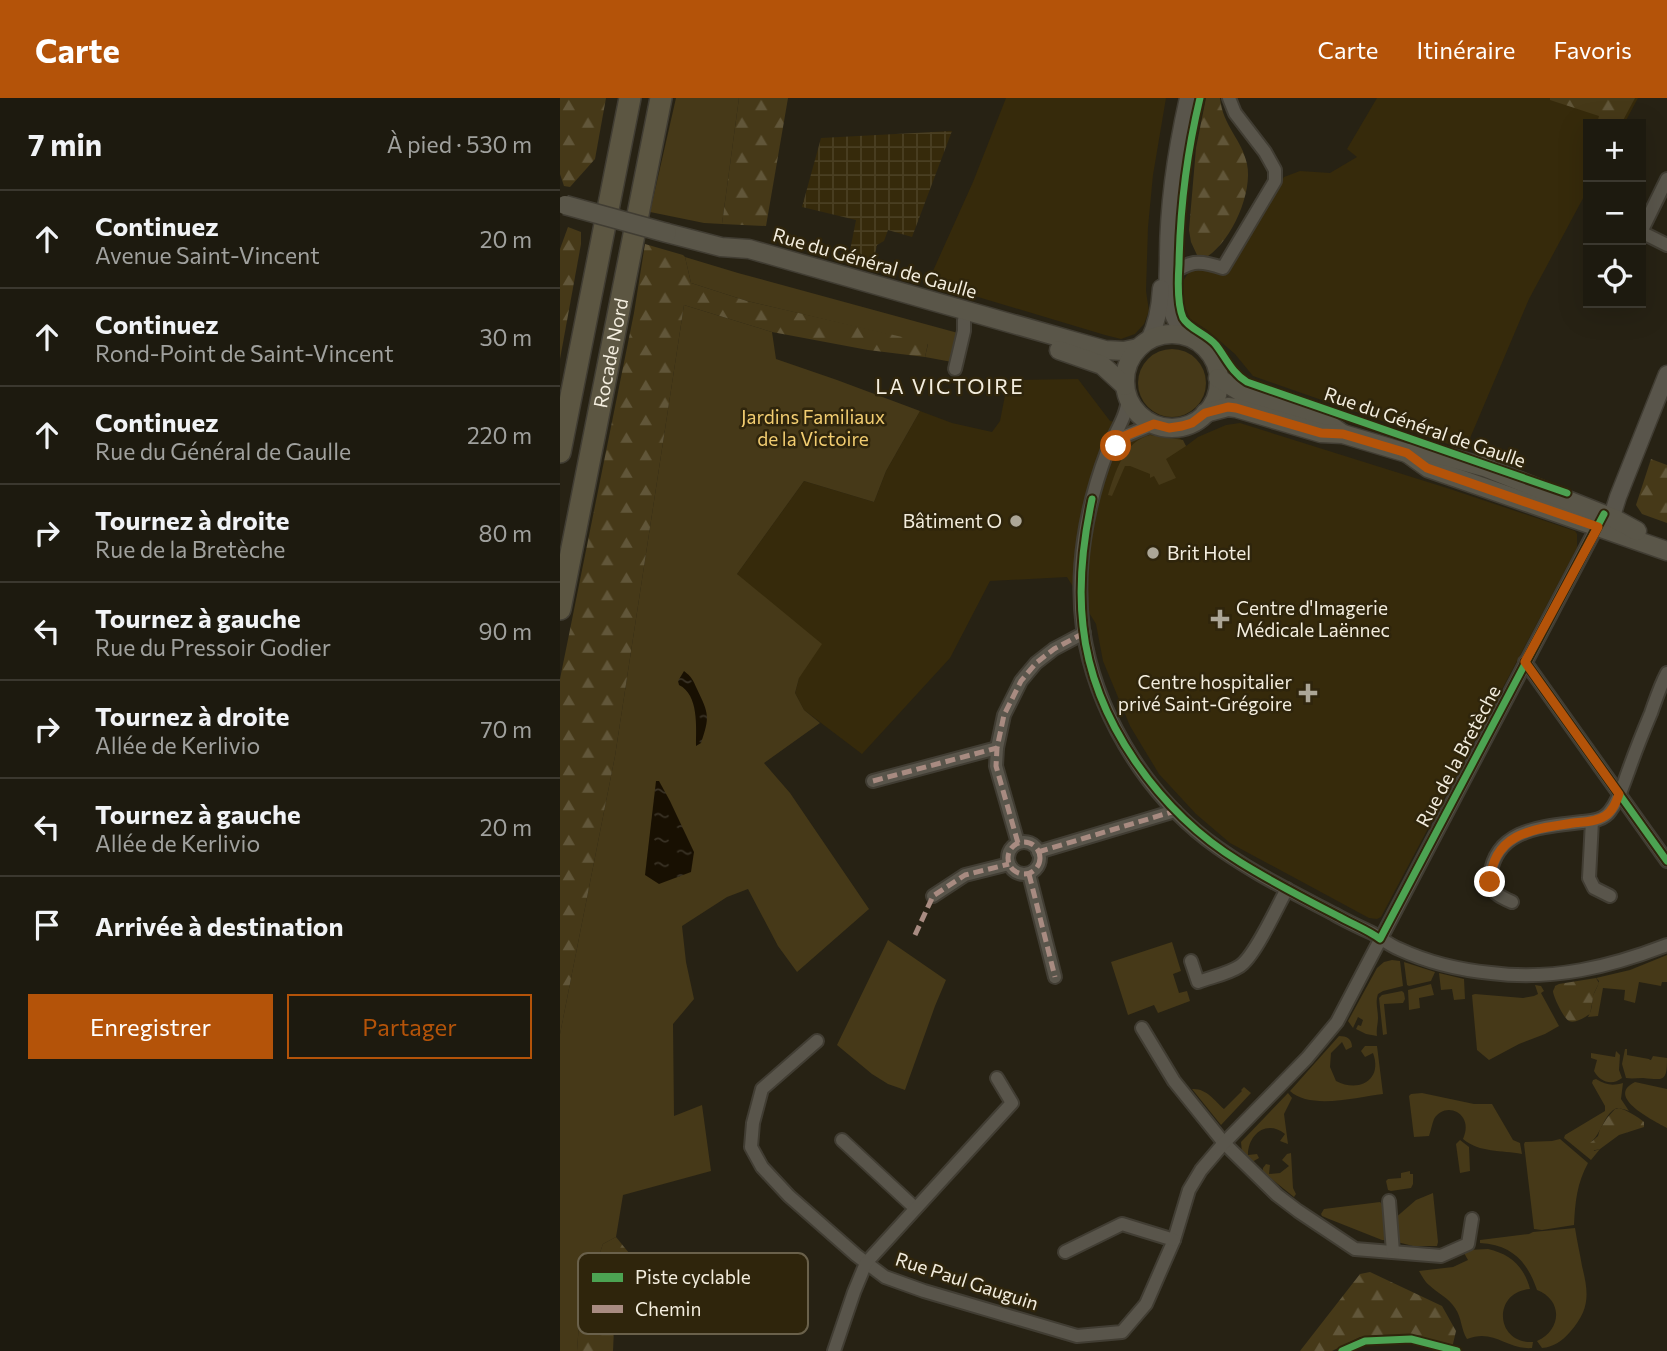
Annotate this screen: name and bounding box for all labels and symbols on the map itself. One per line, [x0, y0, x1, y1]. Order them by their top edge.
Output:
street label: Rue du Général de Gaulle [770, 222, 980, 303]
street label: Rocade Nord [588, 296, 632, 410]
district label: LA VICTOIRE [875, 373, 1025, 398]
street label: Rue du Général de Gaulle [1321, 381, 1529, 472]
park label: Jardins Familiaux de la Victoire [741, 405, 885, 450]
route start [1100, 430, 1131, 461]
place label: Bâtiment O [903, 509, 1002, 532]
marker: Bâtiment O [1008, 513, 1024, 529]
place label: Brit Hotel [1167, 541, 1251, 564]
marker: Brit Hotel [1145, 545, 1161, 561]
place label: Centre d'Imagerie Médicale Laënnec [1236, 596, 1390, 641]
marker: Centre d'Imagerie Médicale Laënnec [1210, 609, 1230, 629]
place label: Centre hospitalier privé Saint-Grégoire [1118, 670, 1292, 715]
street label: Rue de la Bretèche [1410, 681, 1505, 831]
marker: Centre hospitalier privé Saint-Grégoire [1298, 683, 1318, 703]
route end [1474, 866, 1505, 897]
street label: Rue Paul Gauguin [893, 1247, 1042, 1314]
legend [578, 1253, 808, 1334]
text: Piste cyclable [635, 1265, 751, 1288]
text: Chemin [635, 1297, 701, 1320]

